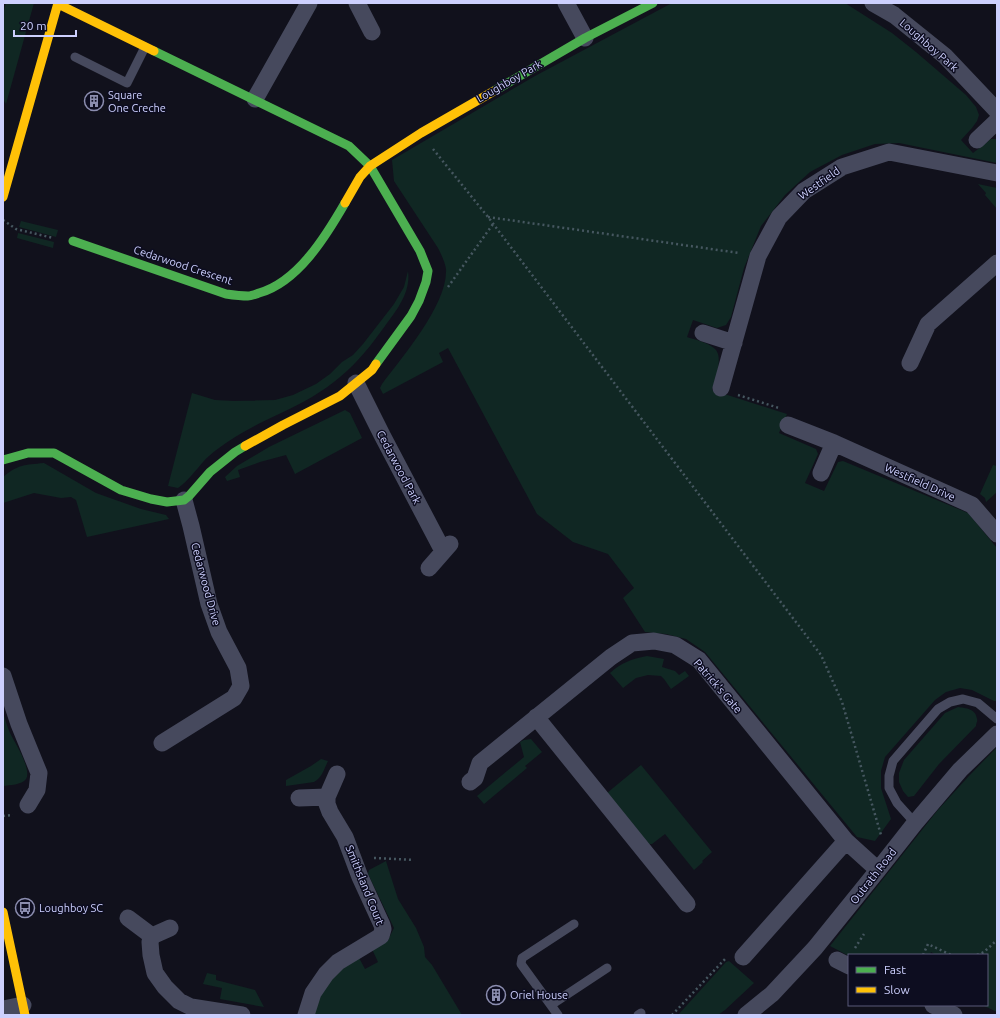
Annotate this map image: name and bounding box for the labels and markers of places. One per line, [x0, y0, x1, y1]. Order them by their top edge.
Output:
place label: Square One Creche [108, 89, 166, 114]
building icon: Square One Creche [83, 90, 105, 112]
bus stop icon: Loughboy SC [14, 897, 36, 919]
place label: Loughboy SC [39, 902, 103, 914]
building icon: Oriel House [485, 984, 507, 1006]
place label: Oriel House [510, 989, 568, 1001]

